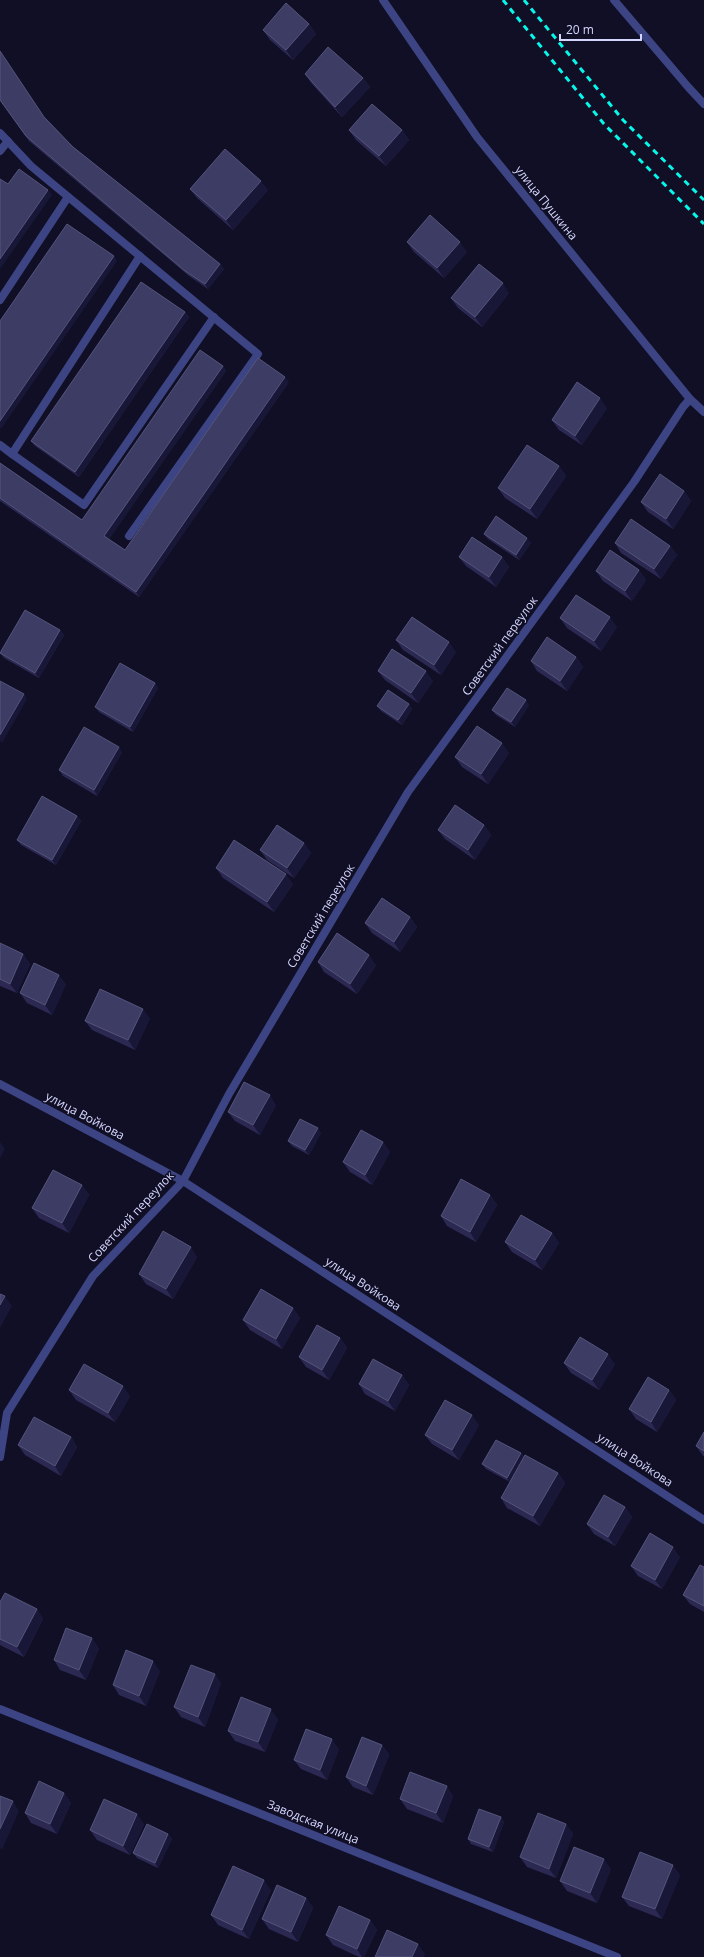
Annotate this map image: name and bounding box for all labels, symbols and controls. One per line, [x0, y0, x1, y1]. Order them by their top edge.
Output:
scale bar [560, 16, 641, 42]
text: 20 m [566, 21, 594, 38]
street label: улица Пушкина [511, 162, 582, 244]
street label: Советский переулок [458, 592, 542, 699]
street label: Советский переулок [283, 860, 359, 971]
street label: улица Войкова [43, 1088, 128, 1144]
street label: Советский переулок [84, 1167, 178, 1266]
street label: улица Войкова [322, 1253, 405, 1315]
street label: улица Войкова [594, 1429, 677, 1491]
street label: Заводская улица [265, 1795, 362, 1848]

